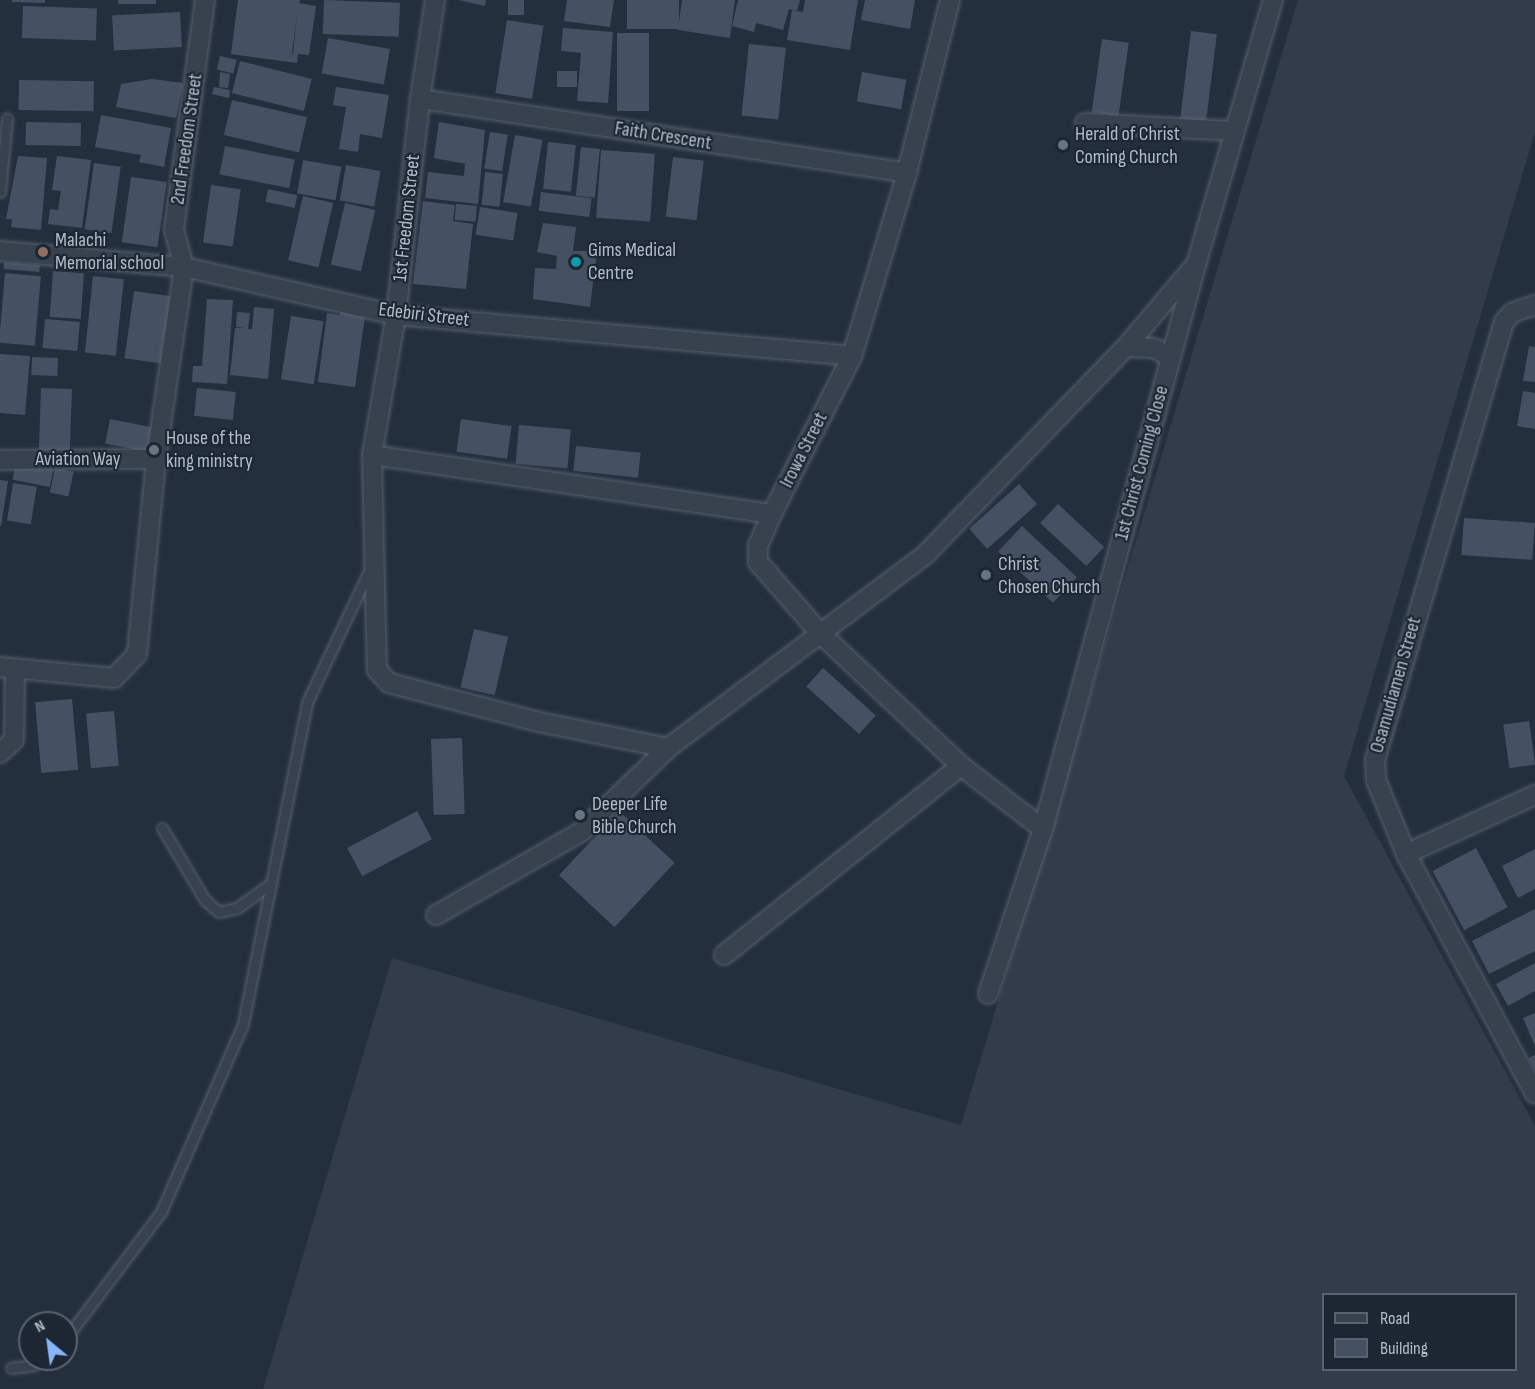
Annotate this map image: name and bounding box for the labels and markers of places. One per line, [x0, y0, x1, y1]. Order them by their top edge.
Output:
place label: Herald of Christ Coming Church [1075, 122, 1180, 169]
marker: Herald of Christ Coming Church [1056, 138, 1070, 152]
place label: Malachi Memorial school [55, 228, 164, 275]
place label: Gims Medical Centre [588, 238, 676, 285]
marker: Malachi Memorial school [36, 245, 50, 259]
marker: Gims Medical Centre [569, 255, 583, 269]
place label: House of the king ministry [166, 426, 253, 473]
marker: House of the king ministry [147, 443, 161, 457]
place label: Christ Chosen Church [998, 552, 1100, 599]
marker: Christ Chosen Church [979, 568, 993, 582]
place label: Deeper Life Bible Church [592, 792, 676, 839]
marker: Deeper Life Bible Church [573, 808, 587, 822]

